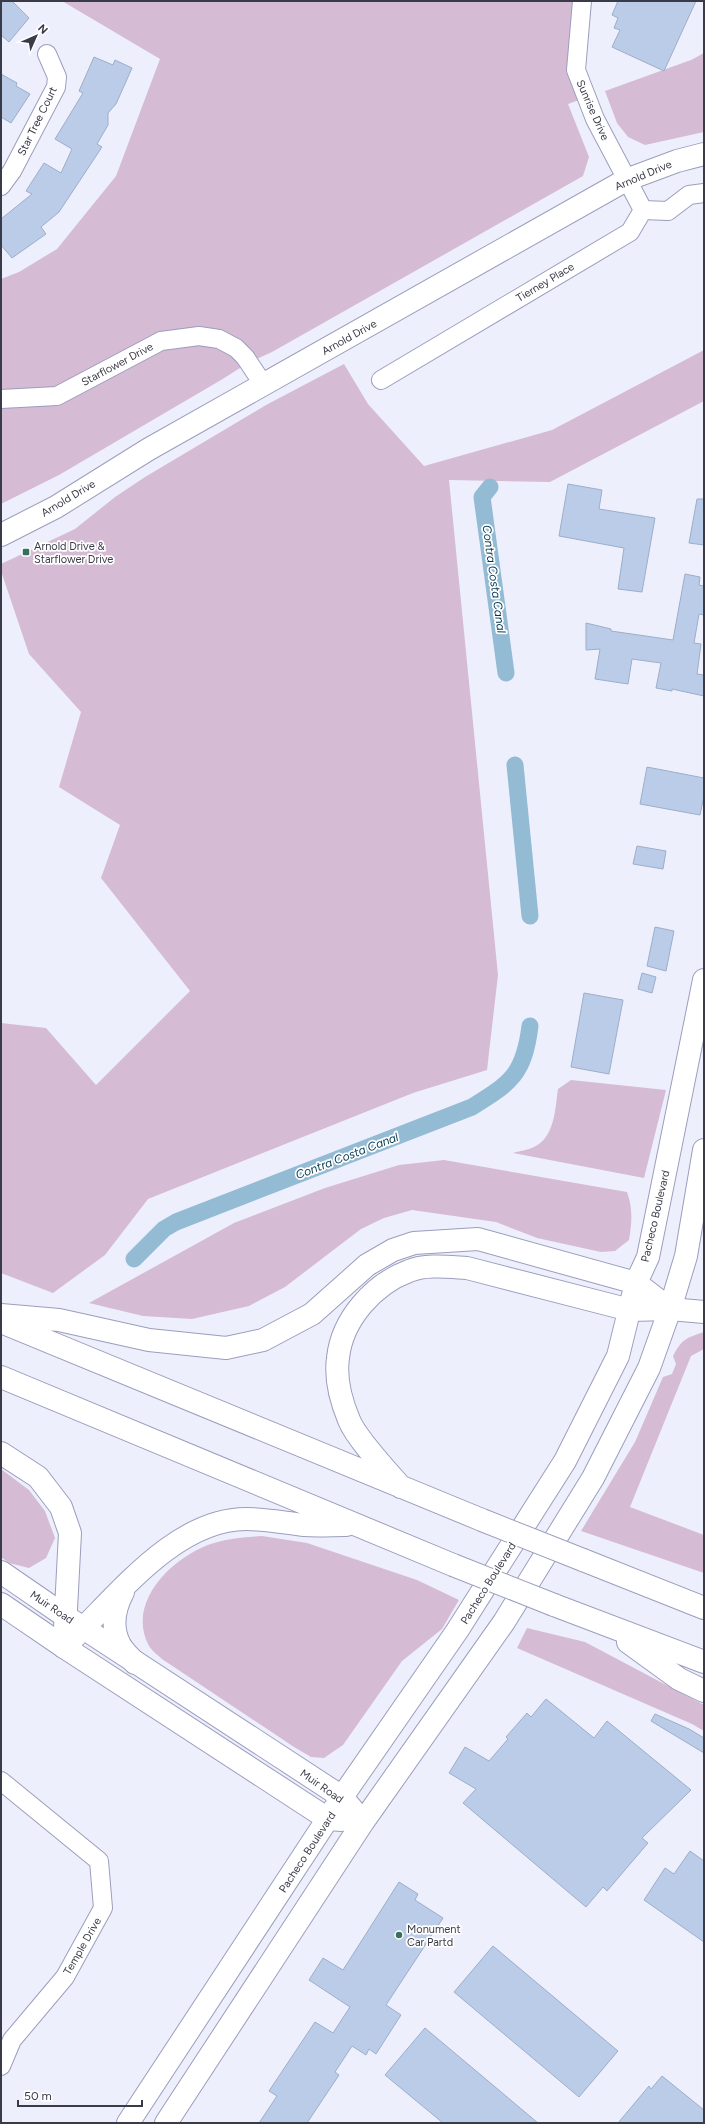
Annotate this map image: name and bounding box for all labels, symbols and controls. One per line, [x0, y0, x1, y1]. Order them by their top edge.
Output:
north arrow [16, 16, 56, 56]
text: N [35, 22, 50, 37]
street label: Sunrise Drive [573, 78, 612, 142]
street label: Star Tree Court [15, 85, 60, 158]
street label: Arnold Drive [613, 158, 674, 193]
street label: Tierney Place [514, 260, 577, 305]
street label: Arnold Drive [320, 317, 379, 358]
street label: Starflower Drive [79, 340, 155, 389]
street label: Arnold Drive [39, 477, 98, 520]
water label: Contra Costa Canal [479, 524, 509, 634]
place label: Arnold Drive & Starflower Drive [34, 540, 113, 566]
marker: Arnold Drive & Starflower Drive [21, 547, 31, 557]
water label: Contra Costa Canal [294, 1130, 401, 1182]
street label: Pacheco Boulevard [639, 1169, 672, 1263]
street label: Pacheco Boulevard [458, 1540, 519, 1627]
street label: Muir Road [27, 1588, 76, 1627]
street label: Muir Road [298, 1767, 346, 1806]
street label: Pacheco Boulevard [276, 1809, 338, 1895]
street label: Temple Drive [61, 1915, 104, 1977]
place label: Monument Car Partd [407, 1923, 461, 1949]
marker: Monument Car Partd [394, 1930, 404, 1940]
scale bar [18, 2082, 142, 2108]
text: 50 m [24, 2089, 52, 2103]

